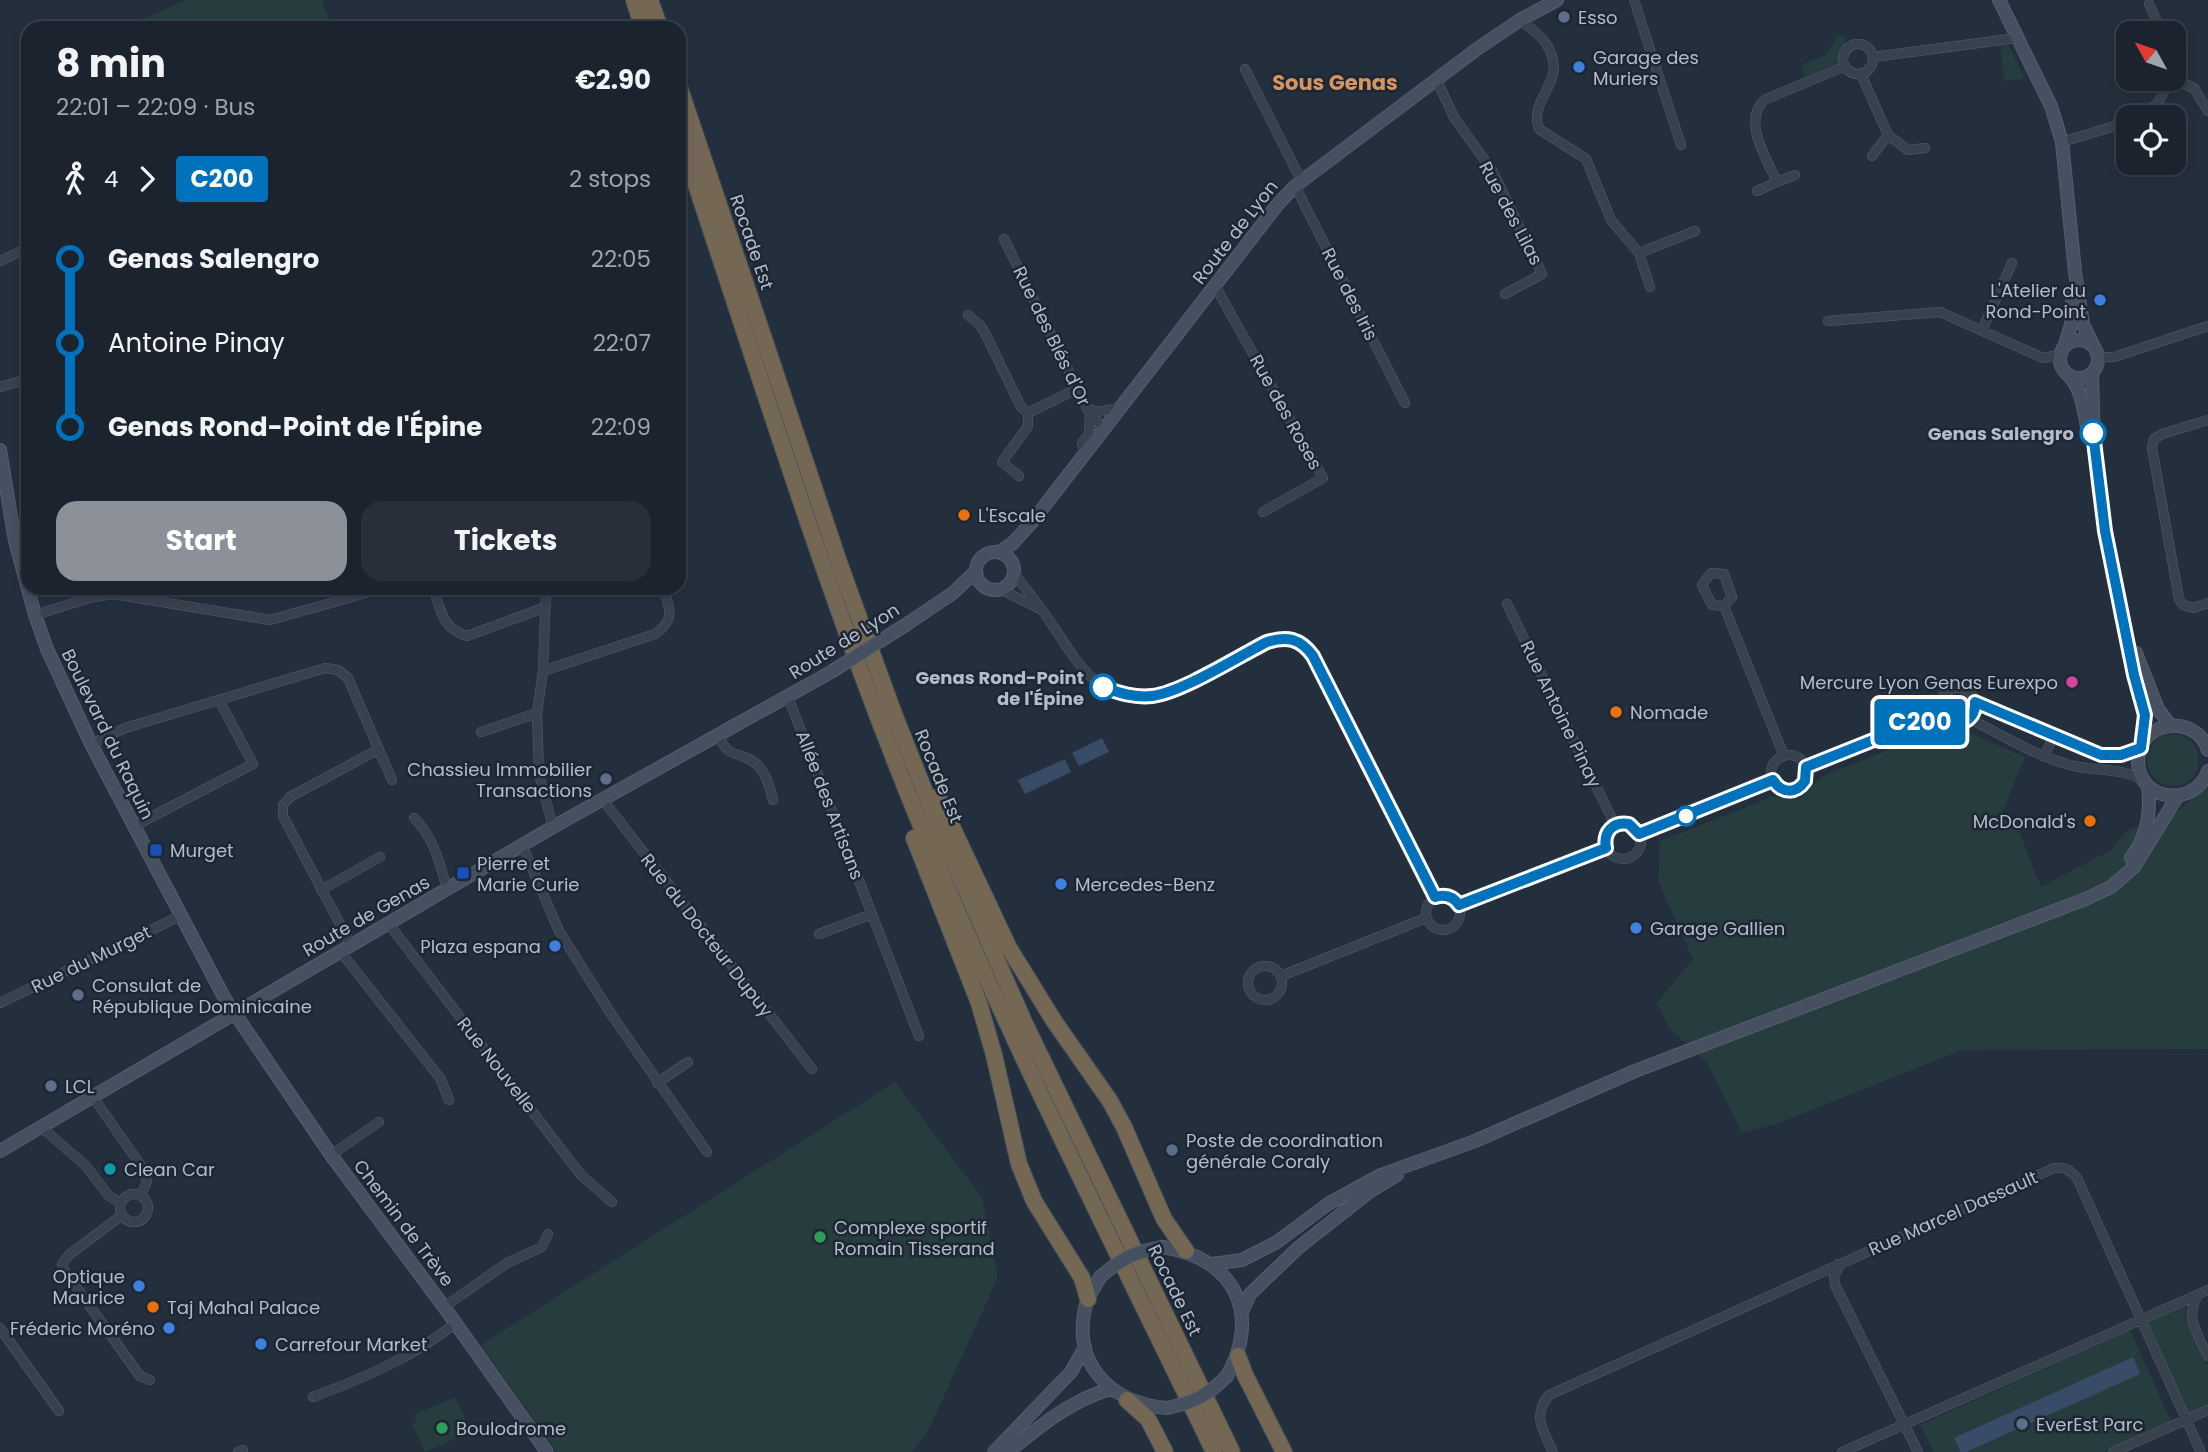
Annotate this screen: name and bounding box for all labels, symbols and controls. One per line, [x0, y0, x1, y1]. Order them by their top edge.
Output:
place label: Esso [1578, 5, 1618, 30]
marker: Esso [1556, 9, 1572, 25]
north arrow [2116, 21, 2186, 91]
map controls [2116, 21, 2186, 175]
text: 8 min [56, 37, 166, 90]
place label: Garage des Muriers [1593, 45, 1699, 91]
marker: Garage des Muriers [1571, 59, 1587, 75]
text: €2.90 [575, 62, 651, 98]
district label: Sous Genas [1272, 68, 1398, 97]
text: 22:01 – 22:09 · Bus [56, 91, 255, 123]
button: locate [2116, 105, 2186, 175]
street label: Rue des Lilas [1473, 157, 1549, 269]
icon: walk [56, 160, 94, 198]
icon: forward [128, 160, 166, 198]
text: C200 [190, 162, 254, 195]
text: 4 [104, 163, 118, 195]
text: 2 stops [569, 163, 651, 195]
street label: Route de Lyon [1186, 175, 1284, 289]
street label: Rocade Est [724, 191, 780, 293]
text: Genas Salengro [108, 241, 319, 277]
text: 22:05 [591, 243, 651, 275]
street label: Rue des Iris [1316, 243, 1384, 345]
street label: Rue des Blés d'Or [1007, 262, 1097, 410]
place label: L'Atelier du Rond-Point [1985, 278, 2086, 324]
marker: L'Atelier du Rond-Point [2092, 292, 2108, 308]
text: Antoine Pinay [108, 325, 285, 361]
text: 22:07 [593, 327, 651, 359]
street label: Rue des Roses [1244, 350, 1328, 474]
text: Genas Rond-Point de l'Épine [108, 409, 482, 445]
text: 22:09 [591, 411, 651, 443]
marker: Genas Salengro [2080, 420, 2106, 446]
place label: Genas Salengro [1928, 421, 2074, 446]
button: Start [56, 501, 347, 581]
button: Tickets [361, 501, 651, 581]
place label: L'Escale [978, 503, 1046, 528]
marker: L'Escale [956, 507, 972, 523]
street label: Route de Lyon [784, 597, 904, 685]
street label: Rue Antoine Pinay [1515, 636, 1607, 792]
street label: Boulevard du Raquin [56, 645, 160, 823]
place label: Genas Rond-Point de l'Épine [916, 665, 1084, 711]
place label: Mercure Lyon Genas Eurexpo [1800, 670, 2058, 695]
marker: Genas Rond-Point de l'Épine [1090, 674, 1116, 700]
marker: Mercure Lyon Genas Eurexpo [2064, 674, 2080, 690]
line badge: C200 [1871, 699, 1969, 745]
place label: Nomade [1630, 700, 1708, 725]
marker: Nomade [1608, 704, 1624, 720]
text: C200 [1888, 705, 1952, 738]
street label: Rocade Est [909, 725, 969, 827]
street label: Allée des Artisans [790, 727, 870, 883]
place label: Chassieu Immobilier Transactions [407, 757, 592, 803]
marker: Chassieu Immobilier Transactions [598, 771, 614, 787]
unlabelled marker [1676, 806, 1696, 826]
place label: McDonald's [1973, 809, 2076, 834]
marker: McDonald's [2082, 813, 2098, 829]
place label: Murget [170, 838, 234, 863]
marker: Murget [148, 842, 164, 858]
street label: Rue du Docteur Dupuy [635, 848, 779, 1022]
place label: Pierre et Marie Curie [477, 851, 580, 897]
marker: Pierre et Marie Curie [455, 865, 471, 881]
street label: Route de Genas [298, 869, 434, 963]
place label: Mercedes-Benz [1075, 872, 1215, 897]
marker: Mercedes-Benz [1053, 876, 1069, 892]
place label: Garage Gallien [1650, 916, 1785, 941]
street label: Rue du Murget [27, 919, 155, 999]
marker: Garage Gallien [1628, 920, 1644, 936]
place label: Plaza espana [420, 934, 541, 959]
marker: Plaza espana [547, 938, 563, 954]
place label: Consulat de République Dominicaine [92, 973, 312, 1019]
marker: Consulat de République Dominicaine [70, 987, 86, 1003]
street label: Rue Nouvelle [452, 1012, 542, 1118]
place label: LCL [65, 1074, 95, 1099]
marker: LCL [43, 1078, 59, 1094]
place label: Poste de coordination générale Coraly [1186, 1128, 1383, 1174]
marker: Poste de coordination générale Coraly [1164, 1142, 1180, 1158]
street label: Chemin de Trève [348, 1154, 460, 1292]
place label: Clean Car [124, 1157, 215, 1182]
marker: Clean Car [102, 1161, 118, 1177]
street label: Rue Marcel Dassault [1865, 1164, 2041, 1262]
place label: Complexe sportif Romain Tisserand [834, 1215, 995, 1261]
marker: Complexe sportif Romain Tisserand [812, 1229, 828, 1245]
street label: Rocade Est [1142, 1240, 1208, 1340]
place label: Optique Maurice [53, 1264, 125, 1310]
marker: Optique Maurice [131, 1278, 147, 1294]
place label: Taj Mahal Palace [167, 1295, 320, 1320]
marker: Taj Mahal Palace [145, 1299, 161, 1315]
place label: Fréderic Moréno [10, 1316, 155, 1341]
marker: Fréderic Moréno [161, 1320, 177, 1336]
place label: Carrefour Market [275, 1332, 428, 1357]
marker: Carrefour Market [253, 1336, 269, 1352]
place label: EverEst Parc [2036, 1412, 2143, 1437]
place label: Boulodrome [456, 1416, 566, 1441]
marker: EverEst Parc [2014, 1416, 2030, 1432]
marker: Boulodrome [434, 1420, 450, 1436]

